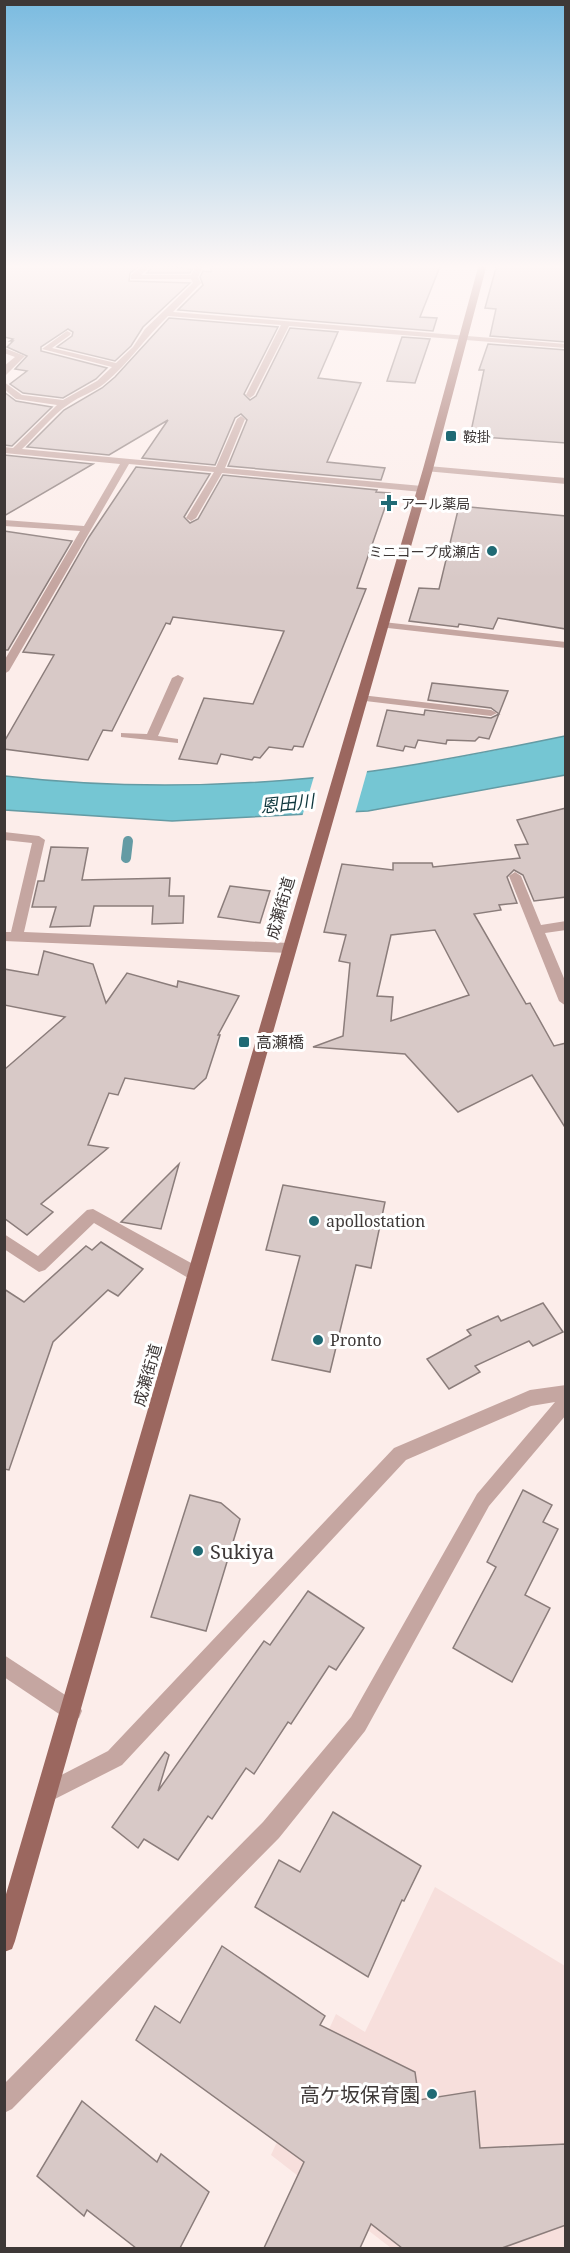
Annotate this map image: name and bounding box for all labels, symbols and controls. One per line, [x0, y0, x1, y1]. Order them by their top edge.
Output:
place label: 鞍掛 [463, 427, 491, 446]
marker: 鞍掛 [444, 429, 458, 443]
place label: アール薬局 [401, 494, 470, 513]
marker: アール薬局 [382, 496, 396, 510]
place label: ミニコープ成瀬店 [369, 542, 480, 561]
marker: ミニコープ成瀬店 [485, 544, 499, 558]
water label: 恩田川 [259, 788, 317, 818]
street label: 成瀬街道 [261, 874, 299, 942]
place label: 高瀬橋 [256, 1031, 304, 1053]
marker: 高瀬橋 [237, 1035, 251, 1049]
place label: apollostation [326, 1210, 425, 1232]
marker: apollostation [307, 1214, 321, 1228]
place label: Pronto [330, 1329, 382, 1351]
marker: Pronto [311, 1333, 325, 1347]
street label: 成瀬街道 [128, 1341, 166, 1409]
place label: Sukiya [210, 1538, 274, 1565]
marker: Sukiya [191, 1544, 205, 1558]
place label: 高ケ坂保育園 [300, 2081, 420, 2108]
marker: 高ケ坂保育園 [425, 2087, 439, 2101]

